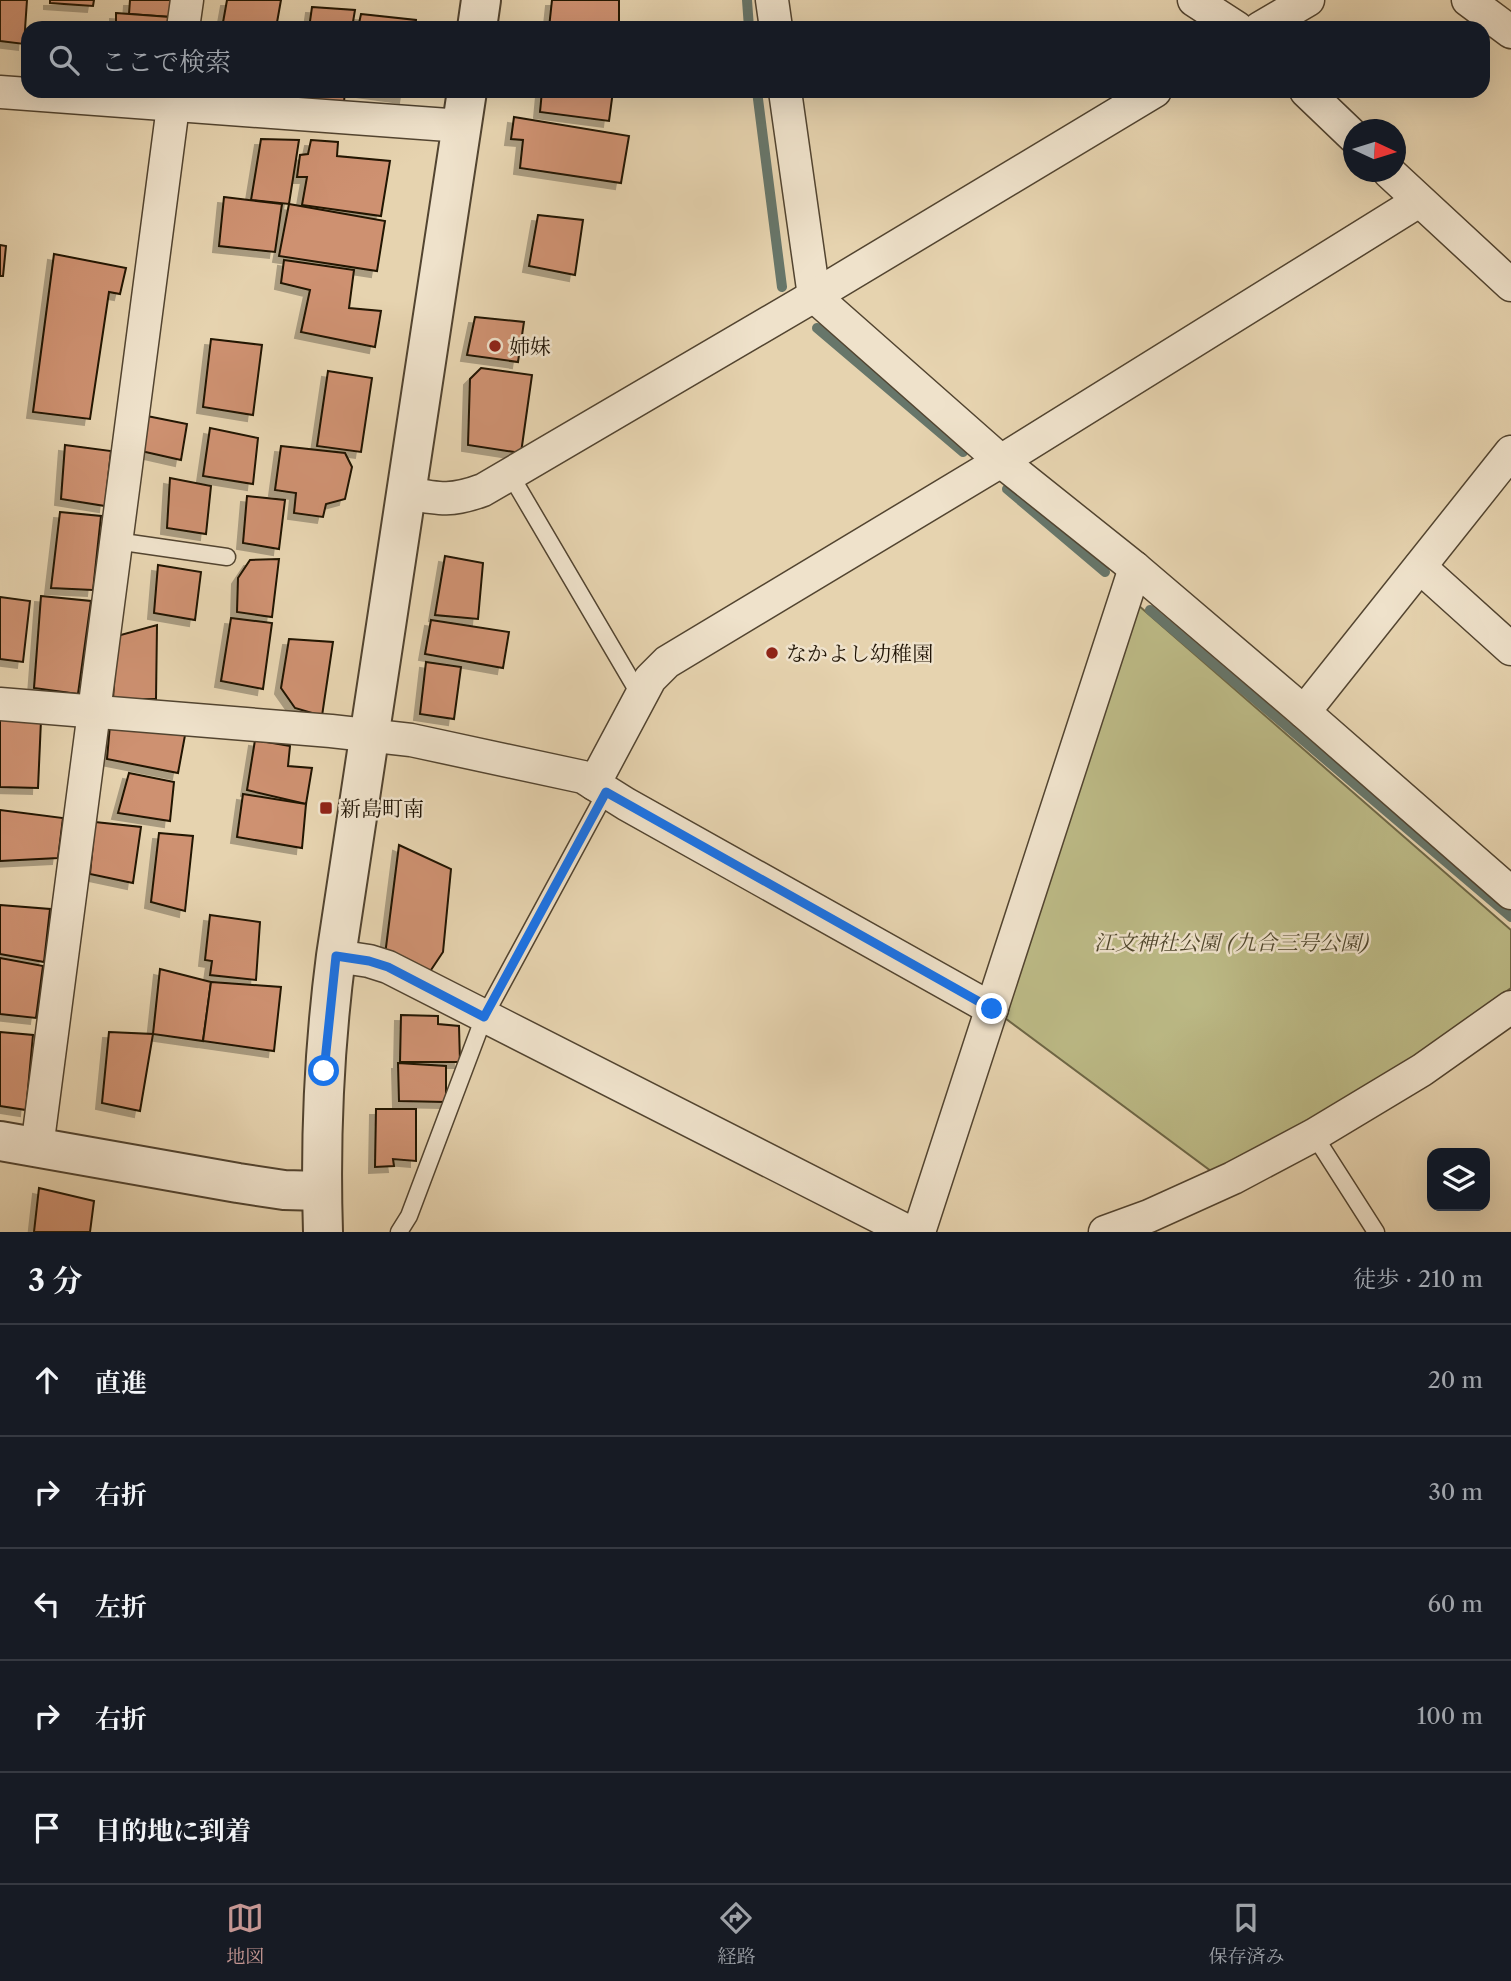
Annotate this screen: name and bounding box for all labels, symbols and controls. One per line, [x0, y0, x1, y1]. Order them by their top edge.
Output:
search box [21, 21, 1490, 98]
icon: search [45, 41, 83, 79]
text: ここで検索 [101, 46, 231, 78]
north arrow [1343, 119, 1406, 182]
place label: 姉妹 [509, 334, 551, 359]
marker: 姉妹 [487, 338, 503, 354]
place label: なかよし幼稚園 [786, 641, 933, 666]
marker: なかよし幼稚園 [764, 645, 780, 661]
place label: 新島町南 [340, 796, 424, 821]
marker: 新島町南 [318, 800, 334, 816]
park label: 江文神社公園 (九合三号公園) [1094, 930, 1370, 955]
route end [976, 993, 1007, 1024]
route start [308, 1055, 339, 1086]
map controls [1427, 1148, 1490, 1211]
button: layers [1427, 1148, 1490, 1211]
text: 3 分 [28, 1262, 82, 1299]
text: 徒歩 · 210 m [1353, 1265, 1483, 1293]
icon: ahead [28, 1361, 66, 1399]
text: 20 m [1428, 1366, 1483, 1394]
text: 直進 [95, 1367, 147, 1399]
icon: right [28, 1473, 66, 1511]
text: 30 m [1428, 1478, 1483, 1506]
text: 右折 [95, 1479, 147, 1511]
icon: left [28, 1585, 66, 1623]
text: 60 m [1427, 1590, 1483, 1618]
text: 左折 [95, 1591, 147, 1623]
icon: right [28, 1697, 66, 1735]
text: 100 m [1417, 1702, 1483, 1730]
text: 右折 [95, 1703, 147, 1735]
icon: arrive [28, 1809, 66, 1847]
text: 目的地に到着 [95, 1815, 251, 1847]
tab: 地図 [226, 1899, 265, 1968]
tab: 経路 [717, 1899, 756, 1968]
tab: 保存済み [1208, 1899, 1285, 1968]

